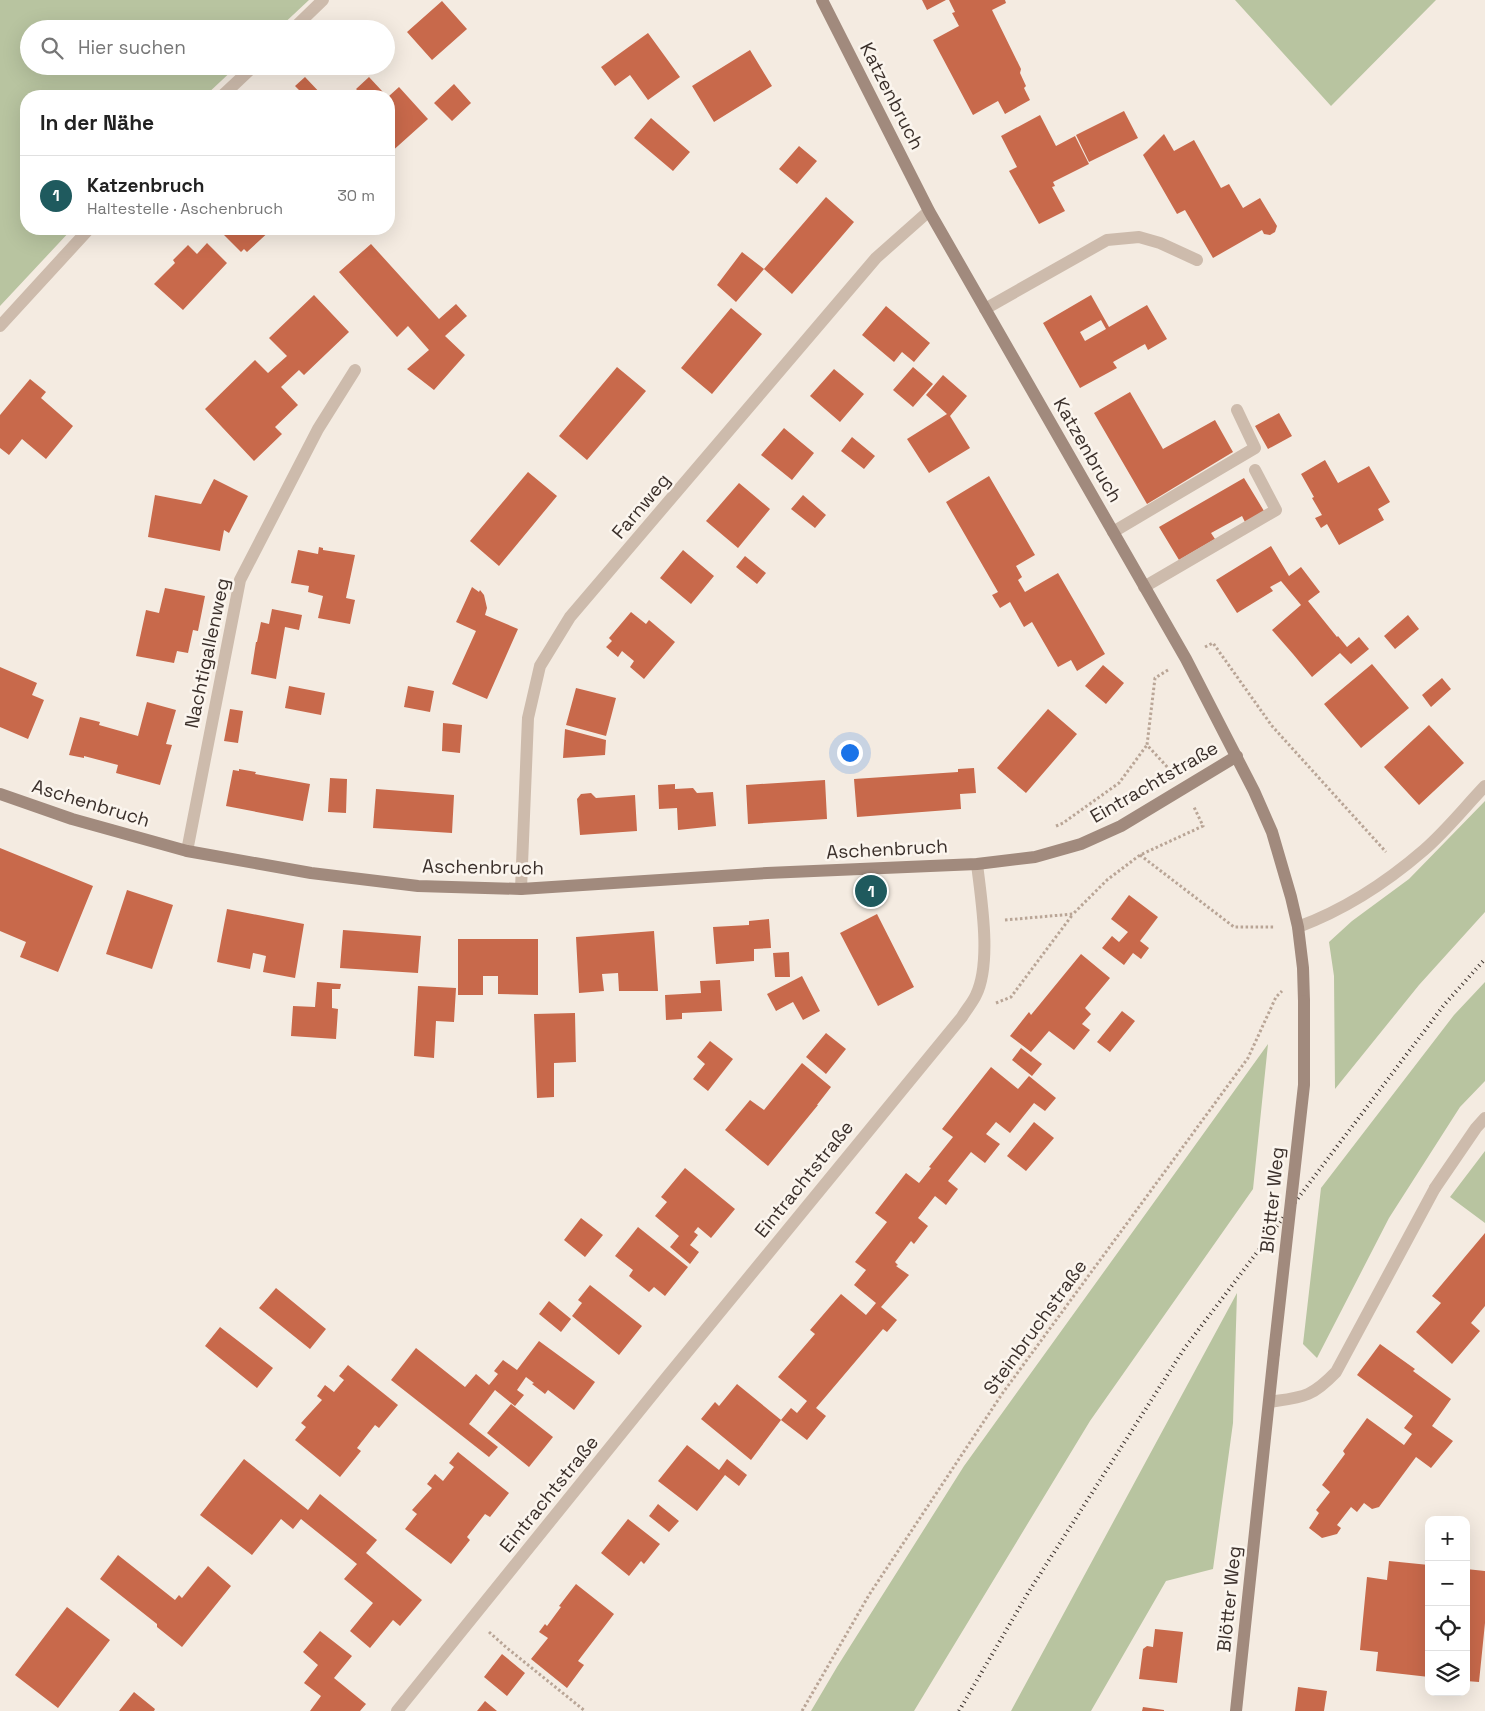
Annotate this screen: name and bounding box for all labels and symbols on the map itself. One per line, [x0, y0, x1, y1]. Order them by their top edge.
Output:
street label: Katzenbruch [854, 38, 930, 154]
street label: Katzenbruch [1048, 393, 1128, 507]
street label: Farnweg [606, 468, 676, 544]
street label: Nachtigallenweg [179, 576, 235, 730]
street label: Eintrachtstraße [1085, 735, 1223, 829]
your location [837, 740, 863, 766]
street label: Aschenbruch [29, 773, 153, 833]
street label: Aschenbruch [825, 833, 949, 865]
street label: Aschenbruch [422, 853, 544, 881]
pin: 1 [855, 872, 887, 910]
street label: Eintrachtstraße [749, 1115, 859, 1243]
street label: Blötter Weg [1254, 1146, 1290, 1254]
street label: Steinbruchstraße [978, 1254, 1092, 1400]
street label: Eintrachtstraße [494, 1430, 604, 1558]
street label: Blötter Weg [1211, 1545, 1247, 1653]

